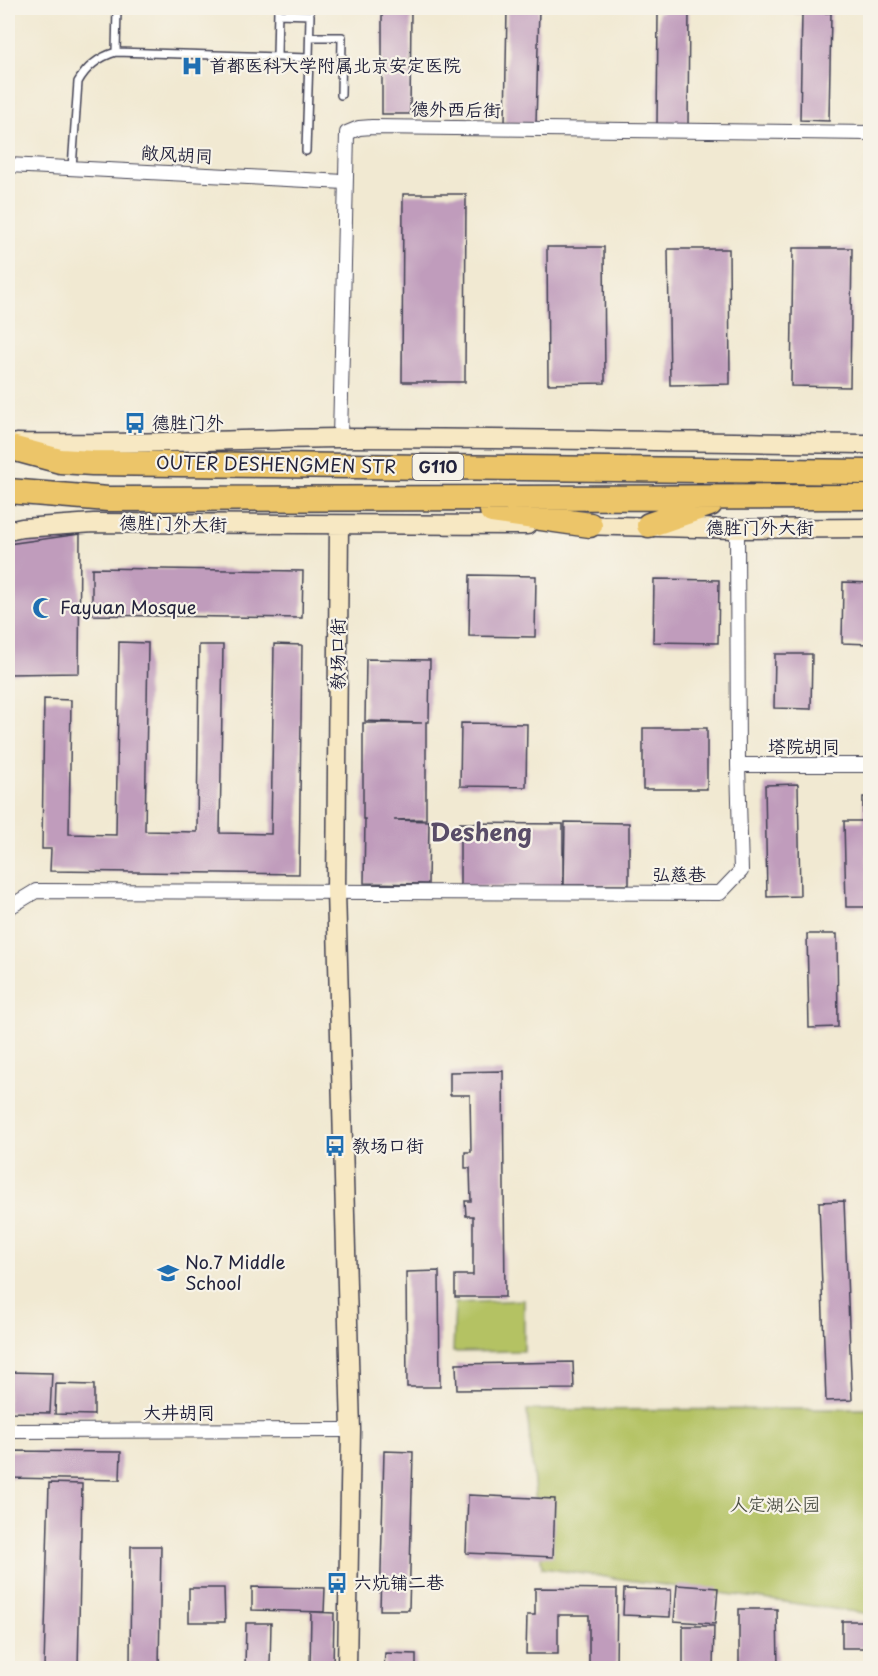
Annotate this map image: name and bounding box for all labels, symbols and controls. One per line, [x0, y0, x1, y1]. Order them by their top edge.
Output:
place label: 首都医科大学附属北京安定医院 [209, 51, 461, 78]
hospital icon: 首都医科大学附属北京安定医院 [180, 54, 204, 78]
street label: 德外西后街 [411, 94, 501, 123]
street label: 敞风胡同 [140, 138, 214, 169]
place label: 德胜门外 [152, 408, 224, 435]
bus stop icon: 德胜门外 [123, 411, 147, 435]
street label: OUTER DESHENGMEN STR [156, 448, 397, 479]
road number: G110 [412, 454, 464, 480]
street label: 德胜门外大街 [119, 508, 227, 537]
street label: 德胜门外大街 [706, 513, 814, 540]
place label: Fayuan Mosque [60, 593, 197, 620]
mosque icon: Fayuan Mosque [31, 596, 55, 620]
street label: 教场口街 [323, 618, 350, 690]
street label: 塔院胡同 [768, 732, 840, 759]
district label: Desheng [430, 813, 532, 849]
street label: 弘慈巷 [652, 860, 706, 887]
place label: 教场口街 [352, 1131, 424, 1158]
bus stop icon: 教场口街 [323, 1134, 347, 1158]
place label: No.7 Middle School [185, 1248, 286, 1296]
school or university icon: No.7 Middle School [156, 1261, 180, 1285]
street label: 大井胡同 [143, 1398, 215, 1425]
park label: 人定湖公园 [730, 1490, 820, 1517]
place label: 六炕铺二巷 [354, 1568, 444, 1595]
bus stop icon: 六炕铺二巷 [325, 1571, 349, 1595]

